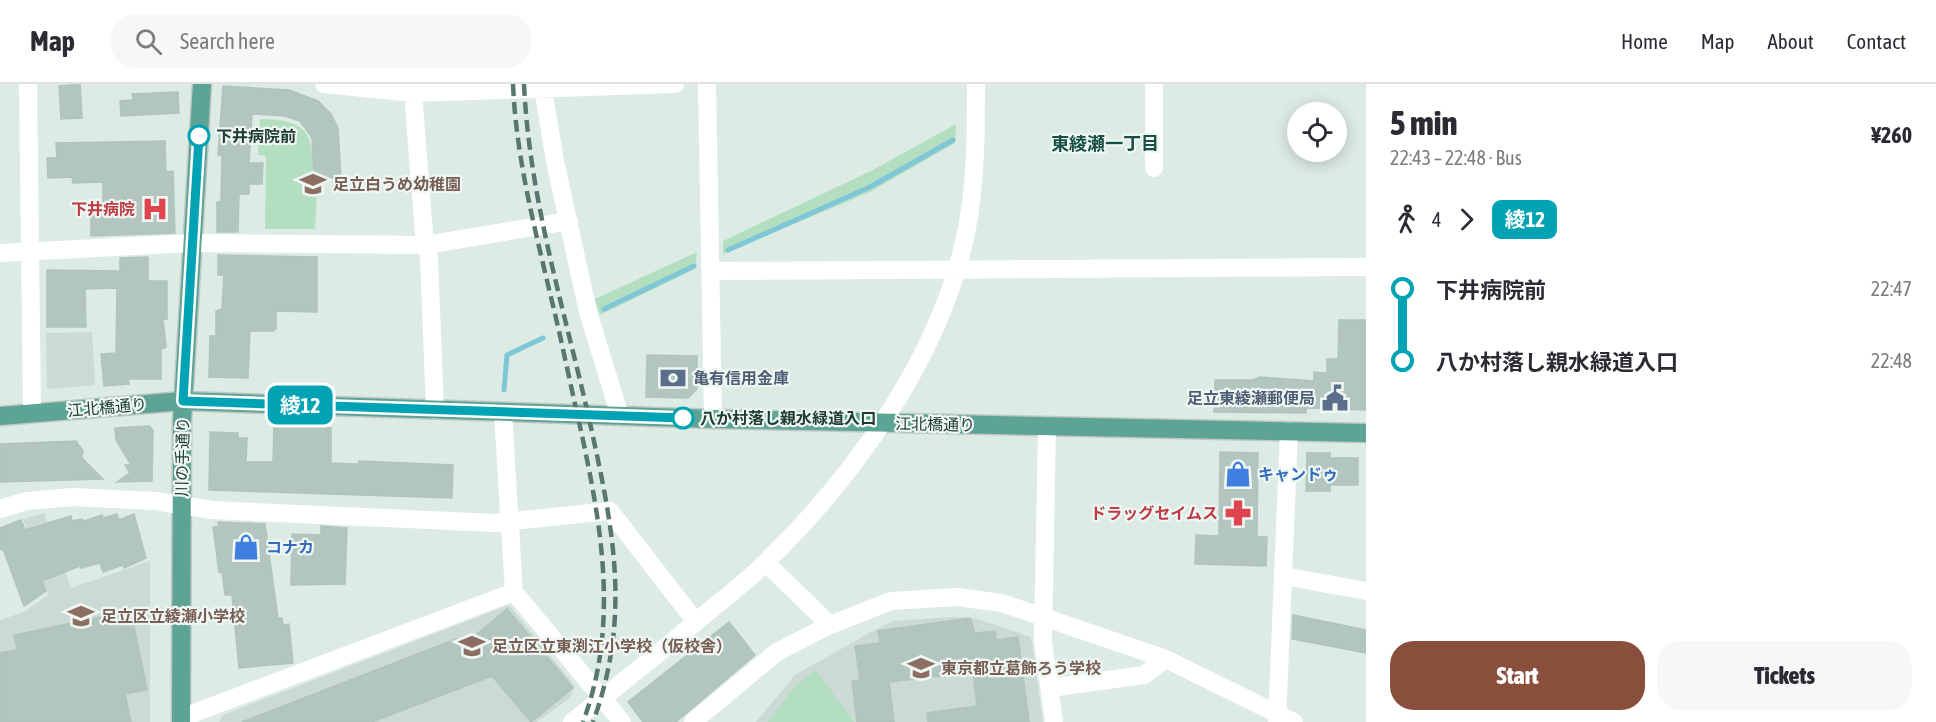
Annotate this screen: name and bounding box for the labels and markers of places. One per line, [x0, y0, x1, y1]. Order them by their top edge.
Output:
marker: 下井病院前 [188, 125, 210, 147]
place label: 下井病院前 [216, 127, 296, 145]
school or university icon: 足立白うめ幼稚園 [298, 169, 328, 199]
place label: 足立白うめ幼稚園 [333, 175, 461, 193]
hospital icon: 下井病院 [140, 194, 170, 224]
place label: 下井病院 [71, 200, 135, 218]
bank icon: 亀有信用金庫 [658, 363, 688, 393]
place label: 亀有信用金庫 [693, 369, 789, 387]
public building icon: 足立東綾瀬郵便局 [1320, 383, 1350, 413]
place label: 足立東綾瀬郵便局 [1187, 389, 1315, 407]
marker: 八か村落し親水緑道入口 [672, 407, 694, 429]
place label: 八か村落し親水緑道入口 [700, 409, 876, 427]
shop icon: キャンドゥ [1223, 459, 1253, 489]
place label: キャンドゥ [1258, 465, 1338, 483]
pharmacy icon: ドラッグセイムス [1223, 498, 1253, 528]
place label: ドラッグセイムス [1090, 504, 1218, 522]
shop icon: コナカ [231, 532, 261, 562]
place label: コナカ [266, 538, 314, 556]
school or university icon: 足立区立綾瀬小学校 [66, 601, 96, 631]
place label: 足立区立綾瀬小学校 [101, 607, 245, 625]
school or university icon: 足立区立東渕江小学校（仮校舎） [457, 631, 487, 661]
place label: 足立区立東渕江小学校（仮校舎） [492, 637, 732, 655]
school or university icon: 東京都立葛飾ろう学校 [906, 653, 936, 683]
place label: 東京都立葛飾ろう学校 [941, 659, 1101, 677]

